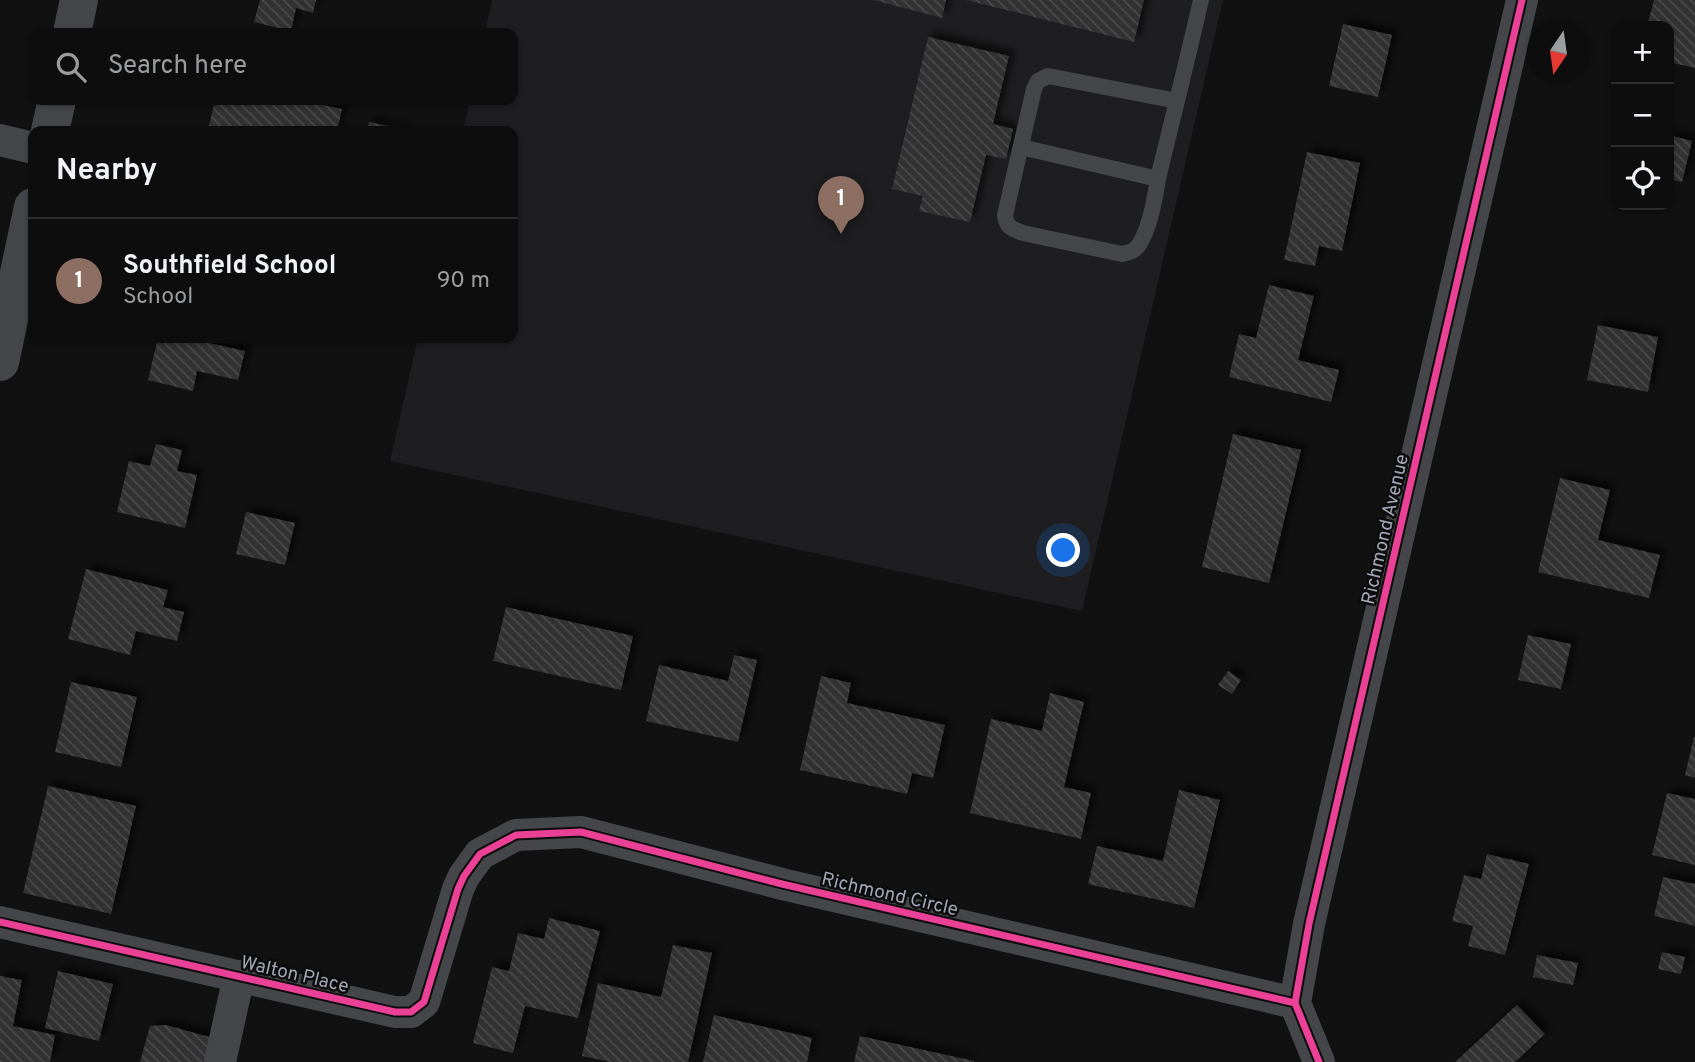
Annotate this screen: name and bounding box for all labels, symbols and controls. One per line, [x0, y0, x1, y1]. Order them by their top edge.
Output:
north arrow [1527, 21, 1590, 84]
map controls [1611, 21, 1674, 210]
button: + [1611, 21, 1674, 84]
search box [28, 28, 518, 105]
icon: search [52, 48, 90, 86]
text: Search here [108, 50, 247, 83]
button: − [1611, 84, 1674, 147]
button: locate [1611, 147, 1674, 210]
text: Nearby [56, 153, 157, 190]
pin: 1 [818, 176, 864, 234]
text: Southfield School [123, 250, 336, 283]
text: 1 [74, 267, 84, 296]
text: 90 m [437, 267, 490, 296]
text: School [123, 283, 193, 312]
street label: Richmond Avenue [1357, 452, 1415, 607]
your location [1046, 533, 1080, 567]
street label: Richmond Circle [819, 868, 960, 922]
street label: Walton Place [238, 951, 351, 999]

